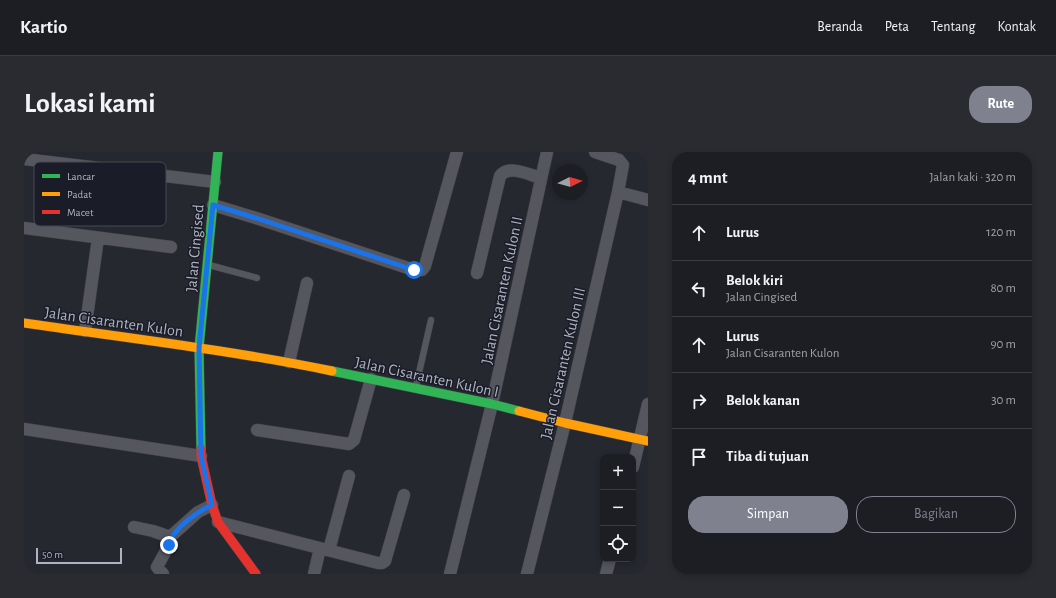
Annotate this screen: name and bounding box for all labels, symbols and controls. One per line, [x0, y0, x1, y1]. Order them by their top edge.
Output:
text: Kartio [20, 18, 67, 37]
text: Beranda [817, 20, 863, 34]
text: Peta [885, 20, 909, 34]
text: Tentang [931, 20, 975, 34]
text: Kontak [997, 20, 1036, 34]
button: Rute [969, 86, 1032, 123]
text: Lokasi kami [24, 90, 156, 118]
legend [34, 162, 166, 226]
north arrow [552, 164, 588, 200]
text: 4 mnt [688, 169, 727, 186]
text: Lancar [67, 171, 95, 182]
text: Jalan kaki · 320 m [930, 171, 1016, 184]
text: Padat [67, 189, 92, 200]
street label: Jalan Cingised [183, 204, 207, 293]
text: Macet [67, 207, 94, 218]
street label: Jalan Cisaranten Kulon II [478, 215, 525, 366]
icon: ahead [688, 222, 710, 244]
text: Lurus [726, 225, 759, 240]
text: 120 m [986, 226, 1016, 239]
route start [405, 261, 423, 279]
text: Belok kiri [726, 273, 783, 288]
icon: left [688, 278, 710, 300]
text: 80 m [990, 282, 1016, 295]
street label: Jalan Cisaranten Kulon III [538, 286, 588, 441]
text: Jalan Cingised [726, 291, 797, 304]
street label: Jalan Cisaranten Kulon [44, 304, 184, 340]
text: Lurus [726, 329, 759, 344]
icon: ahead [688, 334, 710, 356]
text: 90 m [990, 338, 1016, 351]
text: Jalan Cisaranten Kulon [726, 347, 839, 360]
street label: Jalan Cisaranten Kulon I [353, 354, 500, 400]
icon: right [688, 390, 710, 412]
text: Belok kanan [726, 393, 800, 408]
text: 30 m [991, 394, 1016, 407]
icon: arrive [688, 446, 710, 468]
text: Tiba di tujuan [726, 449, 809, 464]
map controls [600, 454, 636, 562]
button: + [600, 454, 636, 490]
button: − [600, 490, 636, 526]
button: Simpan [688, 496, 848, 533]
button: Bagikan [856, 496, 1016, 533]
button: locate [600, 526, 636, 562]
route end [160, 536, 178, 554]
scale bar [36, 546, 122, 565]
text: 50 m [42, 549, 63, 560]

